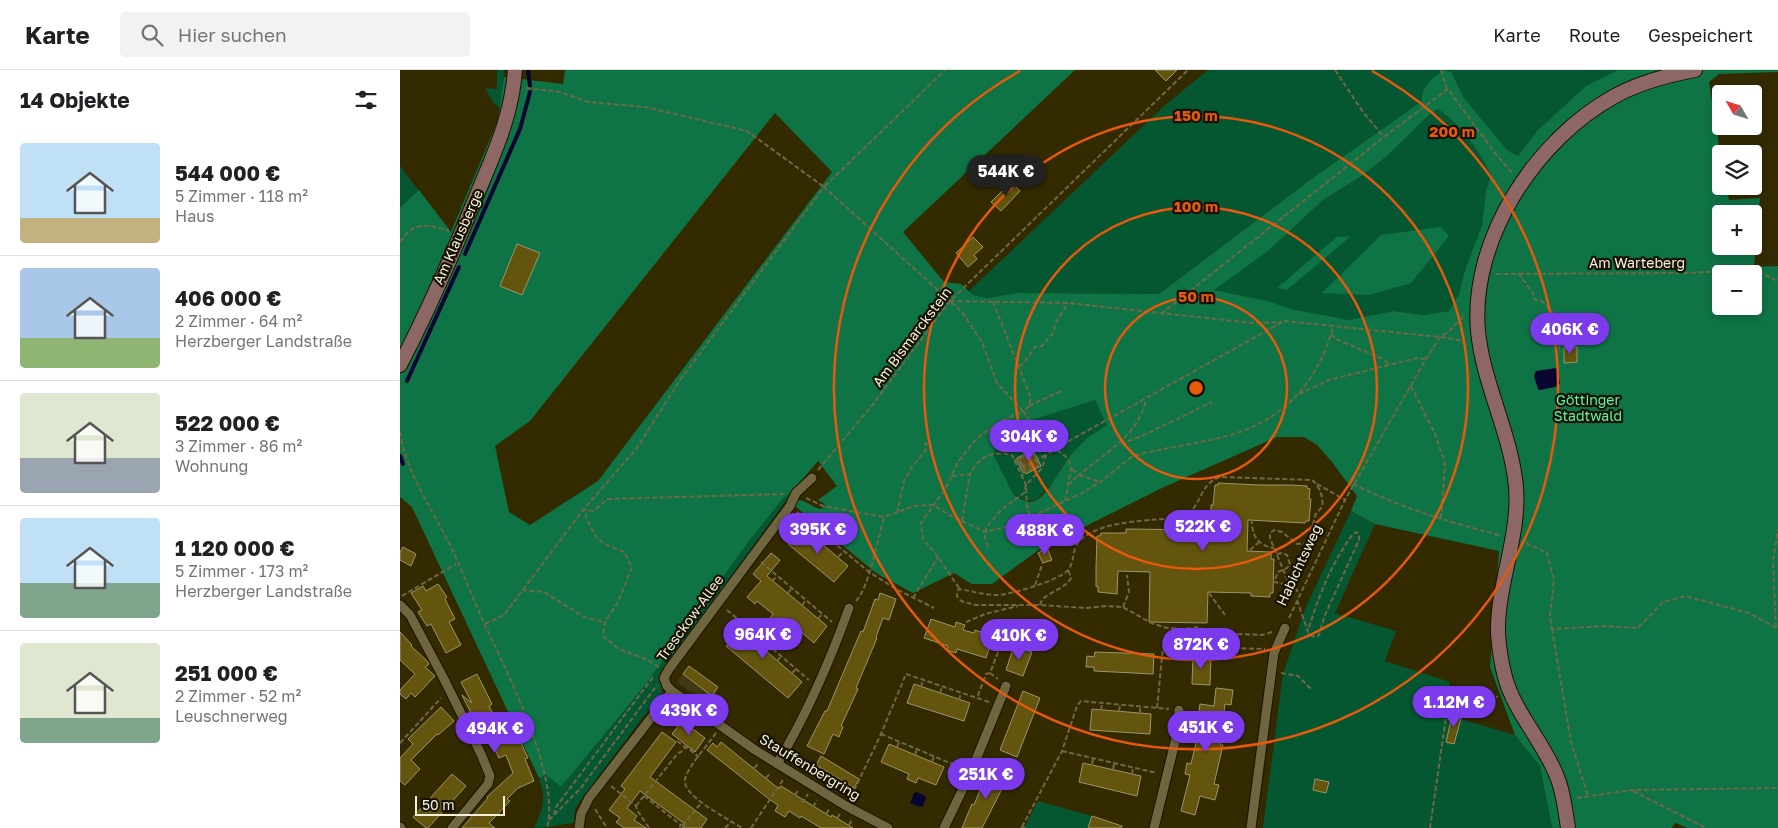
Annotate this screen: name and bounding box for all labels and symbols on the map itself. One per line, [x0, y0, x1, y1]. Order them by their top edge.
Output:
north arrow [1712, 85, 1762, 135]
text: 150 m [1174, 106, 1218, 124]
text: 200 m [1429, 122, 1475, 140]
pin: 544K € [965, 154, 1047, 197]
street label: Am Klausberge [429, 187, 486, 287]
text: 100 m [1174, 197, 1218, 215]
street label: Am Warteberg [1589, 254, 1685, 271]
street label: Am Bismarckstein [869, 283, 955, 390]
text: 50 m [1178, 287, 1214, 305]
pin: 406K € [1529, 312, 1611, 355]
centre of rings [1187, 379, 1205, 397]
park label: Göttinger Stadtwald [1554, 391, 1622, 424]
pin: 304K € [988, 420, 1070, 462]
pin: 522K € [1162, 510, 1244, 552]
pin: 395K € [777, 512, 859, 555]
pin: 488K € [1004, 514, 1086, 556]
street label: Habichtsweg [1272, 521, 1325, 608]
street label: Tresckow-Allee [653, 571, 727, 664]
pin: 964K € [722, 618, 804, 660]
pin: 410K € [978, 618, 1060, 661]
pin: 872K € [1160, 628, 1242, 670]
pin: 1.12M € [1408, 686, 1500, 728]
pin: 439K € [648, 694, 730, 736]
pin: 451K € [1165, 710, 1247, 753]
pin: 494K € [454, 712, 536, 754]
street label: Stauffenbergring [757, 730, 864, 803]
pin: 251K € [945, 758, 1027, 800]
scale bar [415, 793, 505, 816]

